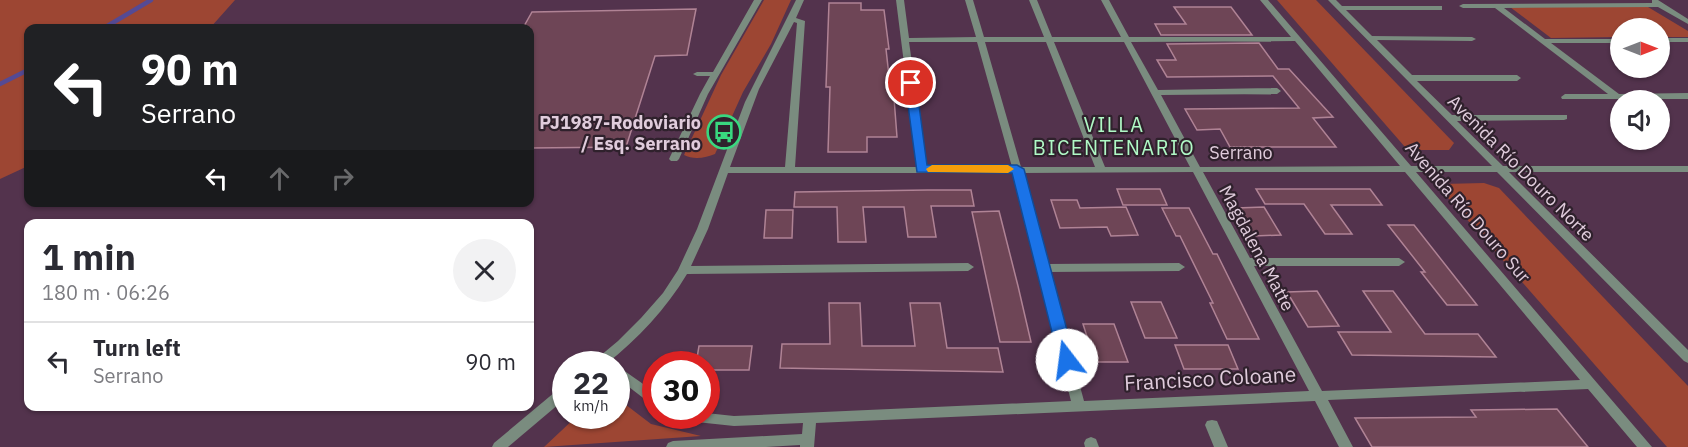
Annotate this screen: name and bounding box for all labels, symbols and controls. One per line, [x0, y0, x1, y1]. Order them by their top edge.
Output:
north arrow [1610, 18, 1670, 78]
map controls [1610, 18, 1670, 150]
text: 90 m [141, 42, 239, 97]
icon: left [42, 48, 120, 126]
pin [885, 57, 936, 108]
icon: arrive [894, 66, 927, 99]
street label: Avenida Río Douro Norte [1443, 90, 1599, 246]
button: sound [1610, 90, 1670, 150]
text: Serrano [141, 95, 236, 130]
place label: PJ1987-Rodoviario / Esq. Serrano [539, 111, 701, 155]
district label: VILLA BICENTENARIO [1033, 111, 1195, 161]
bus stop icon: PJ1987-Rodoviario / Esq. Serrano [706, 114, 742, 150]
street label: Avenida Río Douro Sur [1400, 137, 1536, 288]
street label: Serrano [1209, 141, 1273, 164]
icon: left [200, 162, 233, 195]
icon: ahead [263, 162, 296, 195]
icon: right [326, 162, 359, 195]
street label: Magdalena Matte [1214, 181, 1300, 315]
text: 1 min [42, 233, 136, 280]
button: close [453, 239, 516, 302]
text: 180 m · 06:26 [42, 279, 170, 306]
position arrow [1035, 328, 1099, 392]
text: Turn left [93, 333, 181, 362]
icon: left [42, 345, 75, 378]
text: 90 m [465, 347, 516, 376]
speed limit sign: 30 [642, 351, 720, 429]
street label: Francisco Coloane [1123, 360, 1297, 396]
text: Serrano [93, 362, 163, 389]
text: 22 [573, 363, 609, 402]
text: km/h [573, 396, 609, 415]

